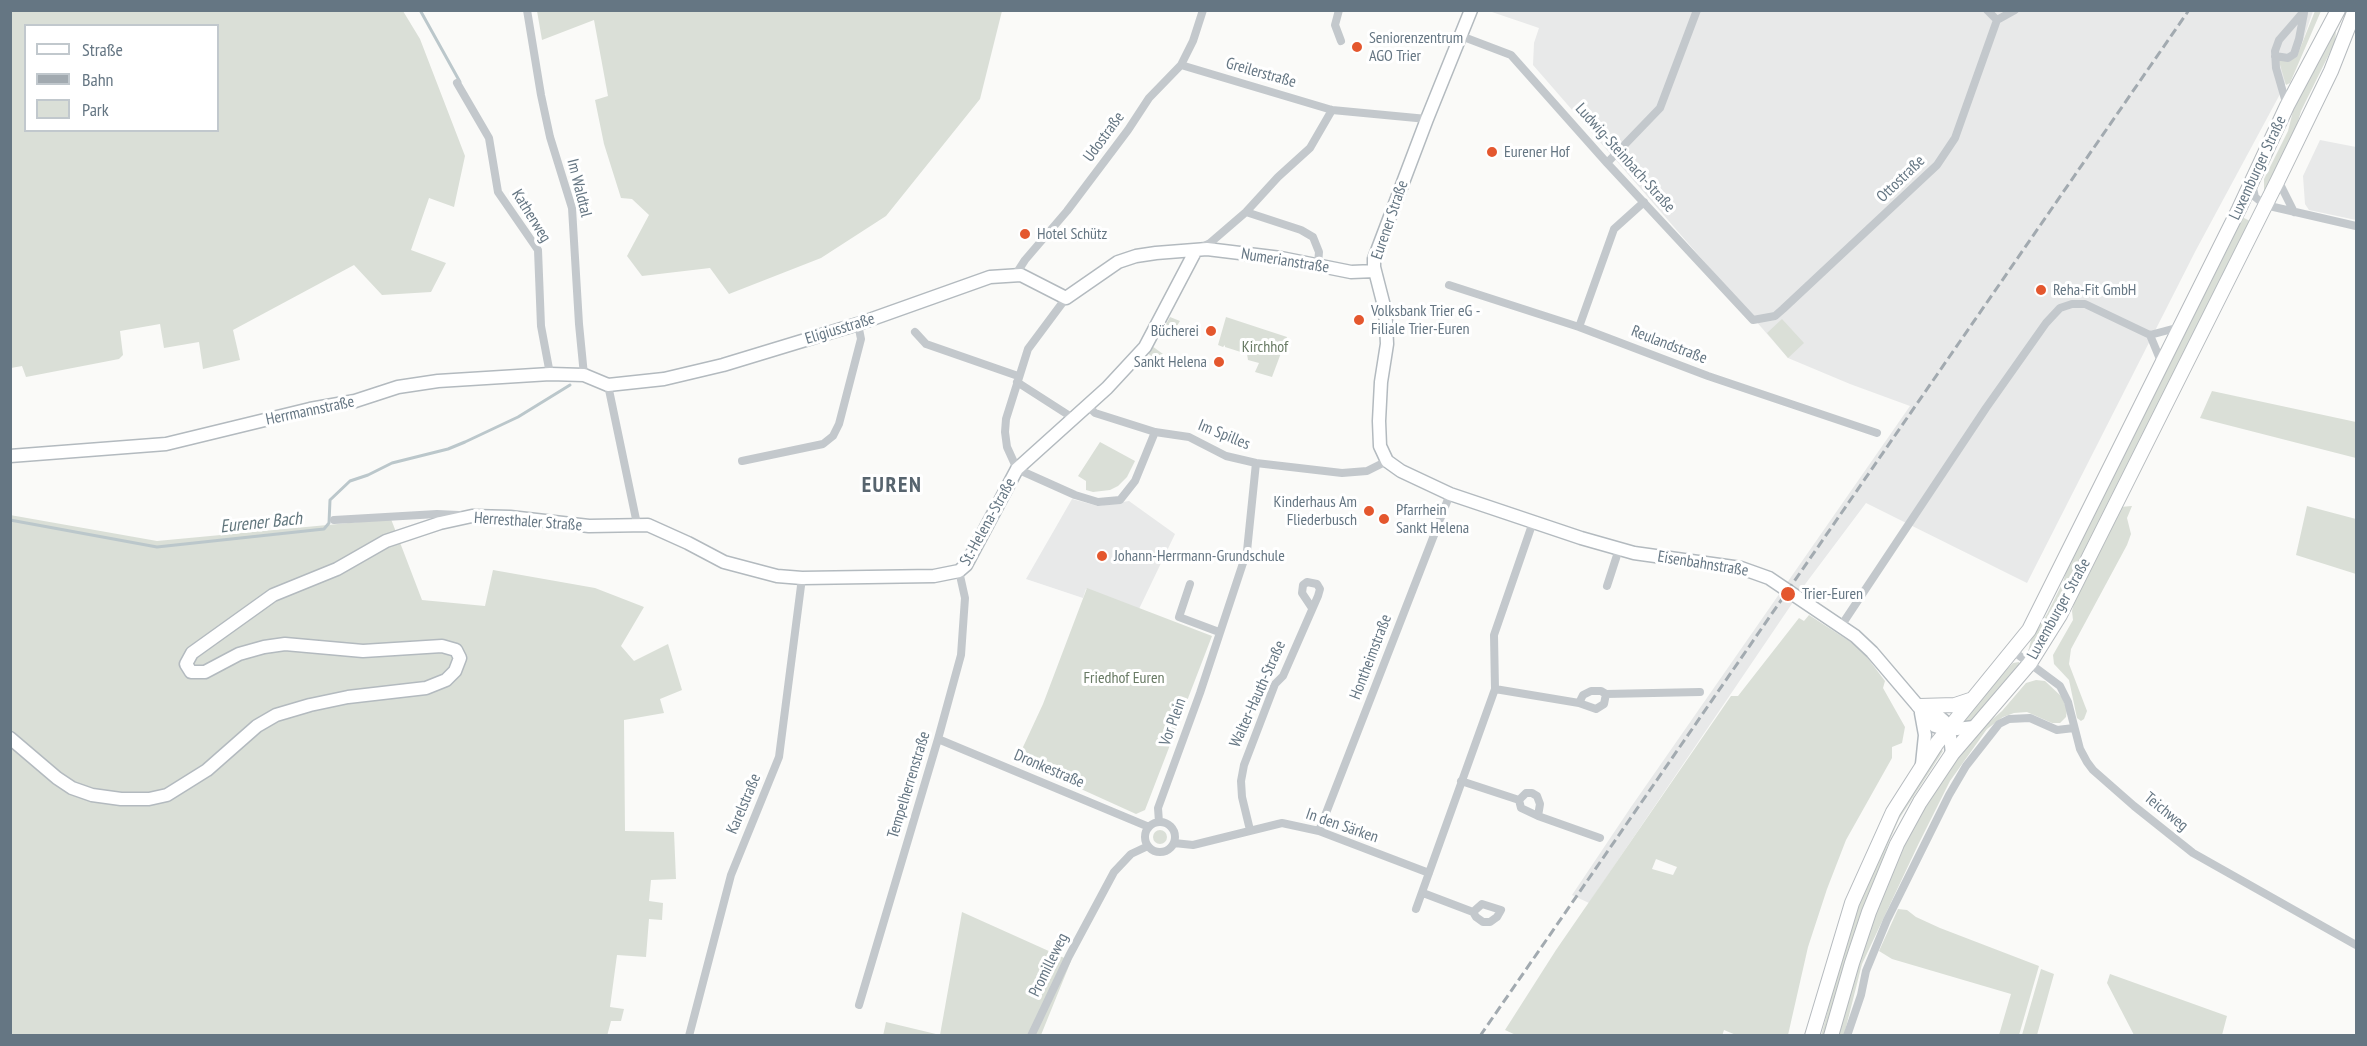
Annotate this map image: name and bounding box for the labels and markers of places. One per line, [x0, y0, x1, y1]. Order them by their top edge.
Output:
place label: Seniorenzentrum AGO Trier [1369, 28, 1463, 66]
marker: Seniorenzentrum AGO Trier [1350, 40, 1364, 54]
place label: Eurener Hof [1504, 142, 1570, 162]
marker: Eurener Hof [1485, 145, 1499, 159]
place label: Hotel Schütz [1037, 224, 1107, 244]
marker: Hotel Schütz [1018, 227, 1032, 241]
place label: Reha-Fit GmbH [2053, 280, 2136, 300]
marker: Reha-Fit GmbH [2034, 283, 2048, 297]
place label: Volksbank Trier eG - Filiale Trier-Euren [1371, 301, 1480, 339]
marker: Volksbank Trier eG - Filiale Trier-Euren [1352, 313, 1366, 327]
place label: Bücherei [1151, 321, 1199, 341]
marker: Bücherei [1204, 324, 1218, 338]
place label: Sankt Helena [1134, 352, 1207, 372]
marker: Sankt Helena [1212, 355, 1226, 369]
place label: Kinderhaus Am Fliederbusch [1274, 492, 1357, 530]
place label: Pfarrhein Sankt Helena [1396, 500, 1469, 538]
marker: Kinderhaus Am Fliederbusch [1362, 504, 1376, 518]
marker: Pfarrhein Sankt Helena [1377, 512, 1391, 526]
place label: Johann-Herrmann-Grundschule [1114, 546, 1285, 566]
marker: Johann-Herrmann-Grundschule [1095, 549, 1109, 563]
place label: Trier-Euren [1802, 584, 1863, 604]
marker: Trier-Euren [1779, 585, 1797, 603]

